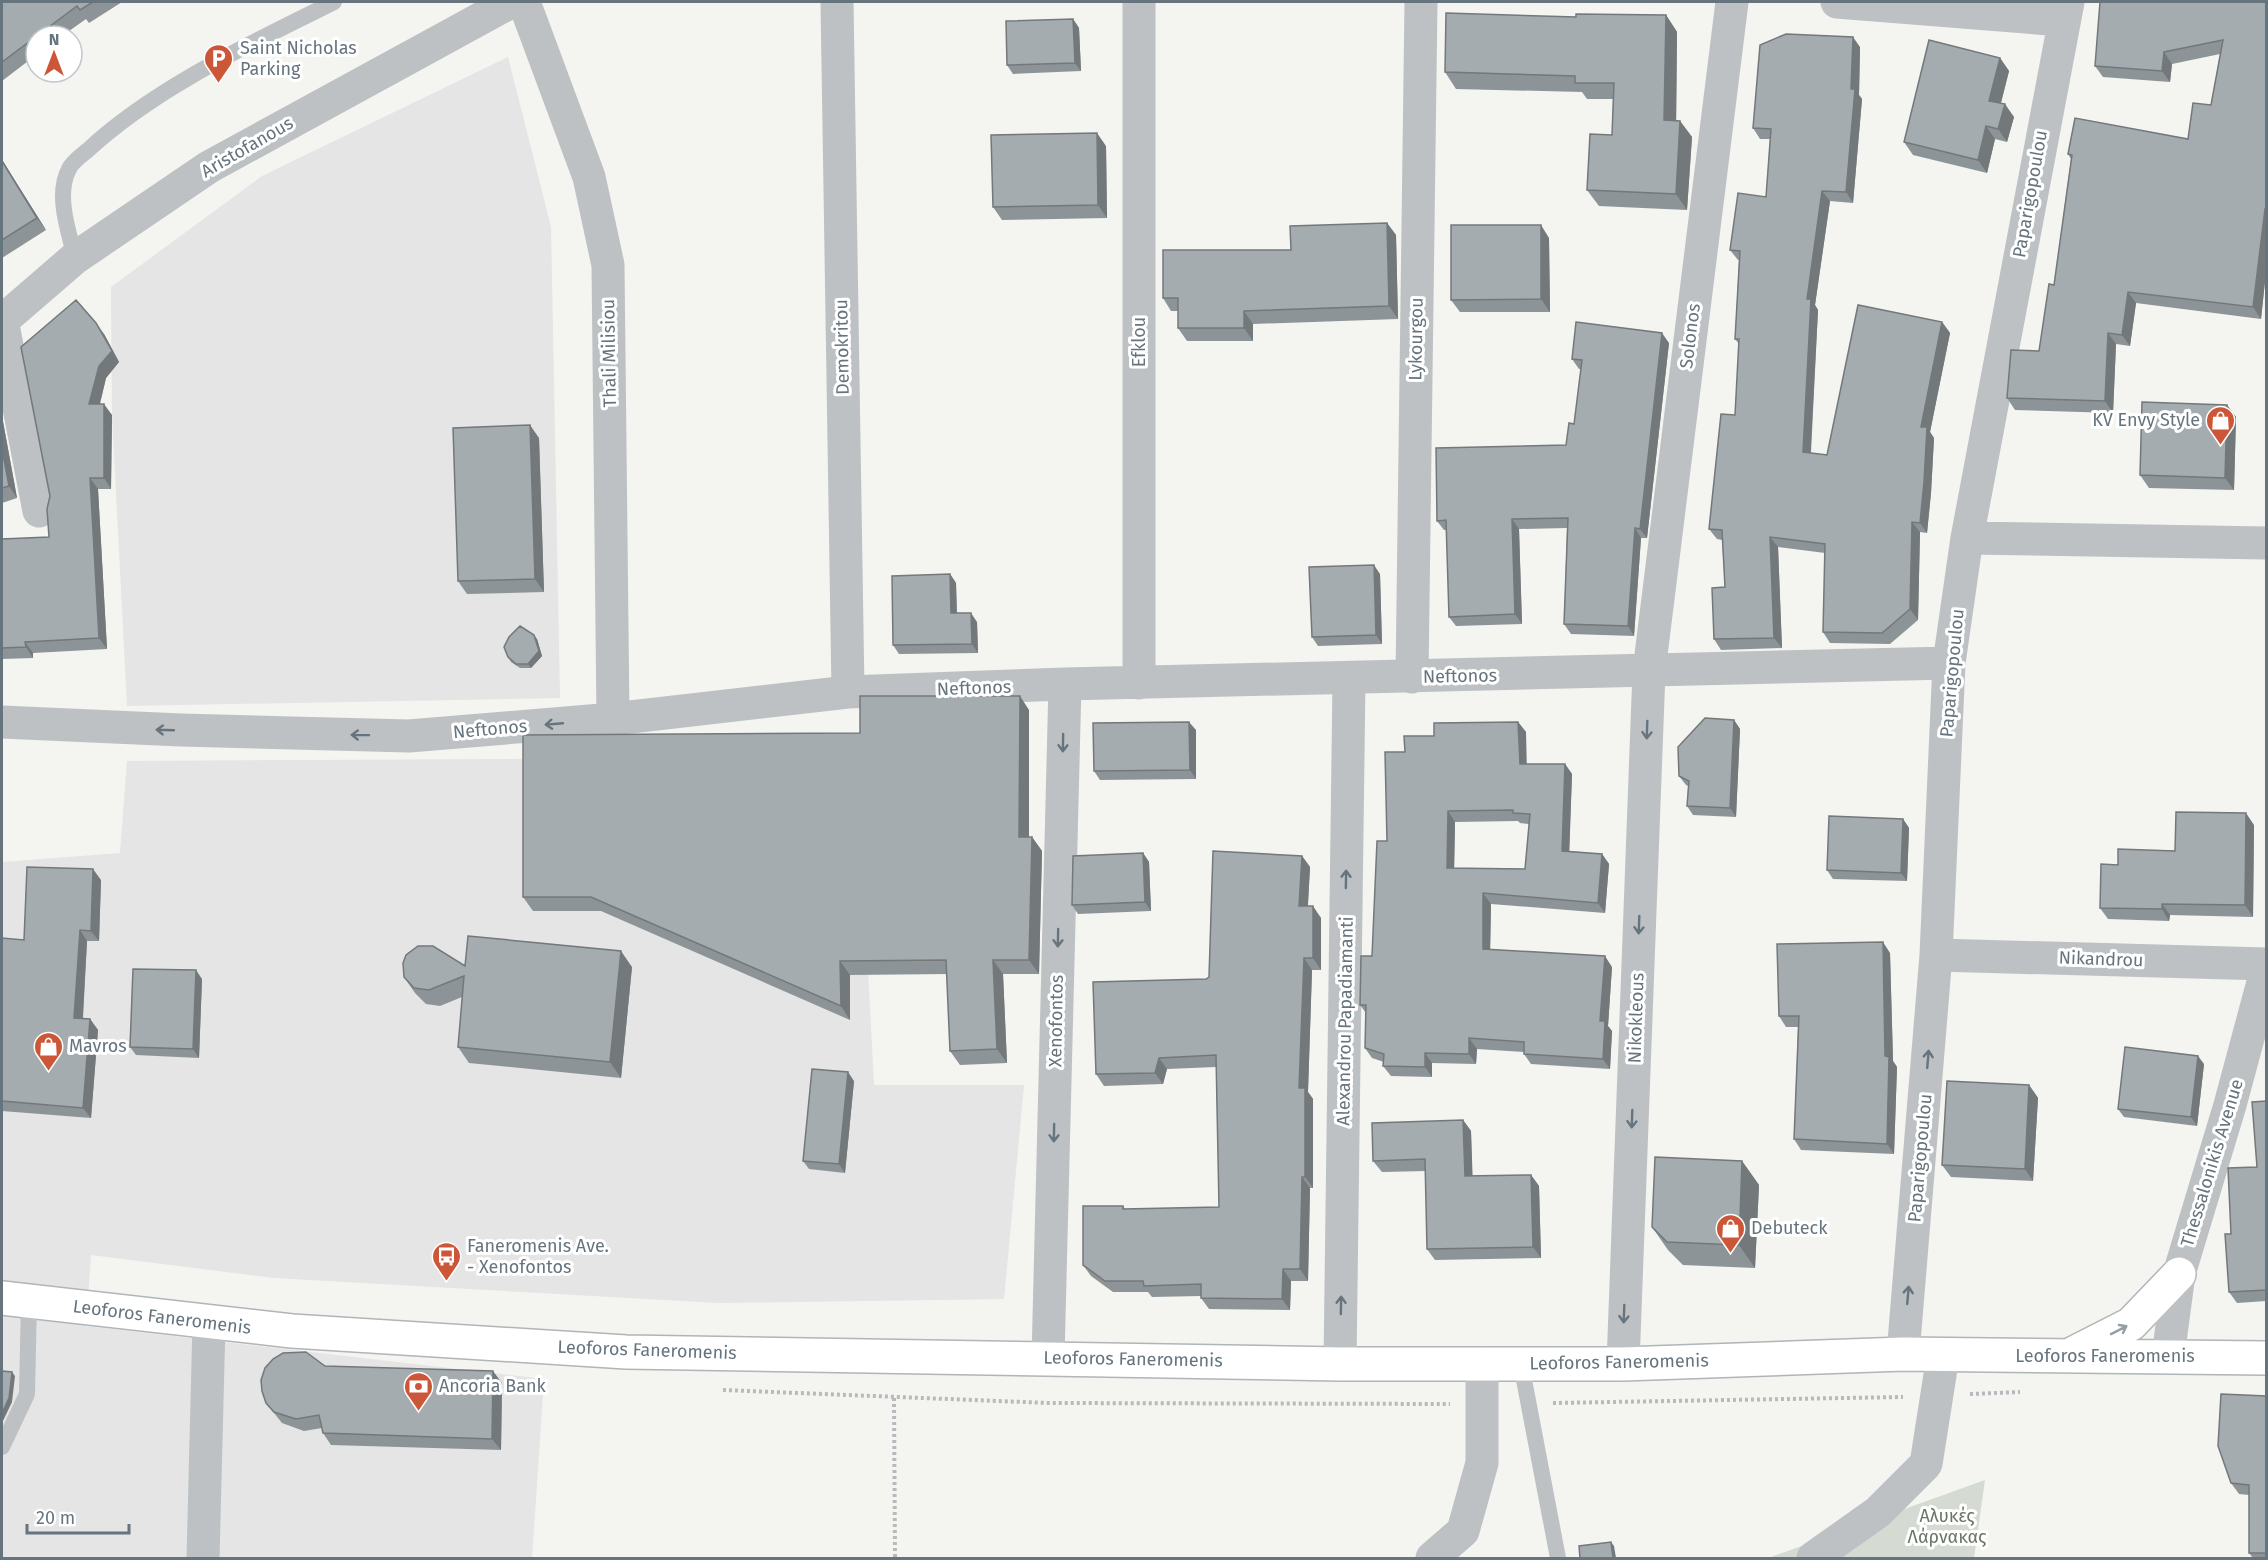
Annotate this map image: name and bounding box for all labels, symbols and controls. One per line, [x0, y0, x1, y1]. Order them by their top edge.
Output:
north arrow [24, 24, 84, 84]
text: N [49, 30, 59, 49]
place label: Saint Nicholas Parking [240, 37, 357, 80]
parking icon: Saint Nicholas Parking [203, 42, 235, 84]
street label: Aristofanous [197, 112, 297, 182]
street label: Paparigopoulou [2008, 129, 2052, 259]
street label: Lykourgou [1404, 297, 1428, 381]
street label: Thali Milisiou [597, 299, 621, 407]
street label: Demokritou [830, 299, 854, 395]
street label: Solonos [1675, 302, 1705, 370]
street label: Efklou [1128, 317, 1150, 367]
shop icon: KV Envy Style [2205, 404, 2237, 446]
place label: KV Envy Style [2092, 409, 2200, 431]
street label: Paparigopoulou [1935, 608, 1969, 738]
street label: Neftonos [1423, 664, 1497, 688]
street label: Neftonos [936, 676, 1012, 700]
street label: Neftonos [452, 715, 528, 743]
one-way arrow [545, 719, 565, 730]
one-way arrow [1641, 719, 1652, 739]
one-way arrow [155, 724, 175, 735]
one-way arrow [350, 729, 370, 740]
one-way arrow [1057, 732, 1069, 752]
one-way arrow [1340, 870, 1352, 890]
one-way arrow [1634, 914, 1645, 934]
street label: Alexandrou Papadiamanti [1332, 916, 1358, 1126]
one-way arrow [1053, 927, 1064, 947]
street label: Nikandrou [2058, 947, 2144, 971]
street label: Nikokleous [1623, 972, 1649, 1064]
street label: Xenofontos [1044, 975, 1068, 1067]
shop icon: Mavros [32, 1030, 64, 1072]
place label: Mavros [69, 1035, 127, 1057]
one-way arrow [1923, 1050, 1934, 1070]
street label: Thessalonikis Avenue [2176, 1076, 2248, 1250]
street label: Paparigopoulou [1903, 1093, 1937, 1223]
one-way arrow [1626, 1109, 1637, 1129]
one-way arrow [1048, 1122, 1059, 1142]
shop icon: Debuteck [1714, 1212, 1746, 1254]
place label: Debuteck [1751, 1217, 1828, 1239]
place label: Faneromenis Ave. - Xenofontos [467, 1235, 609, 1278]
bus stop icon: Faneromenis Ave. - Xenofontos [430, 1240, 462, 1282]
one-way arrow [1903, 1286, 1914, 1306]
street label: Leoforos Faneromenis [72, 1295, 252, 1339]
one-way arrow [1335, 1296, 1347, 1316]
one-way arrow [1619, 1304, 1630, 1324]
one-way arrow [2110, 1324, 2128, 1335]
street label: Leoforos Faneromenis [557, 1336, 737, 1364]
street label: Leoforos Faneromenis [2015, 1345, 2195, 1367]
street label: Leoforos Faneromenis [1043, 1346, 1223, 1372]
street label: Leoforos Faneromenis [1529, 1349, 1709, 1375]
bank icon: Ancoria Bank [402, 1370, 434, 1412]
place label: Ancoria Bank [439, 1375, 546, 1397]
scale bar [27, 1497, 129, 1535]
park label: Αλυκές Λάρνακας [1908, 1505, 1987, 1548]
text: 20 m [36, 1507, 75, 1529]

